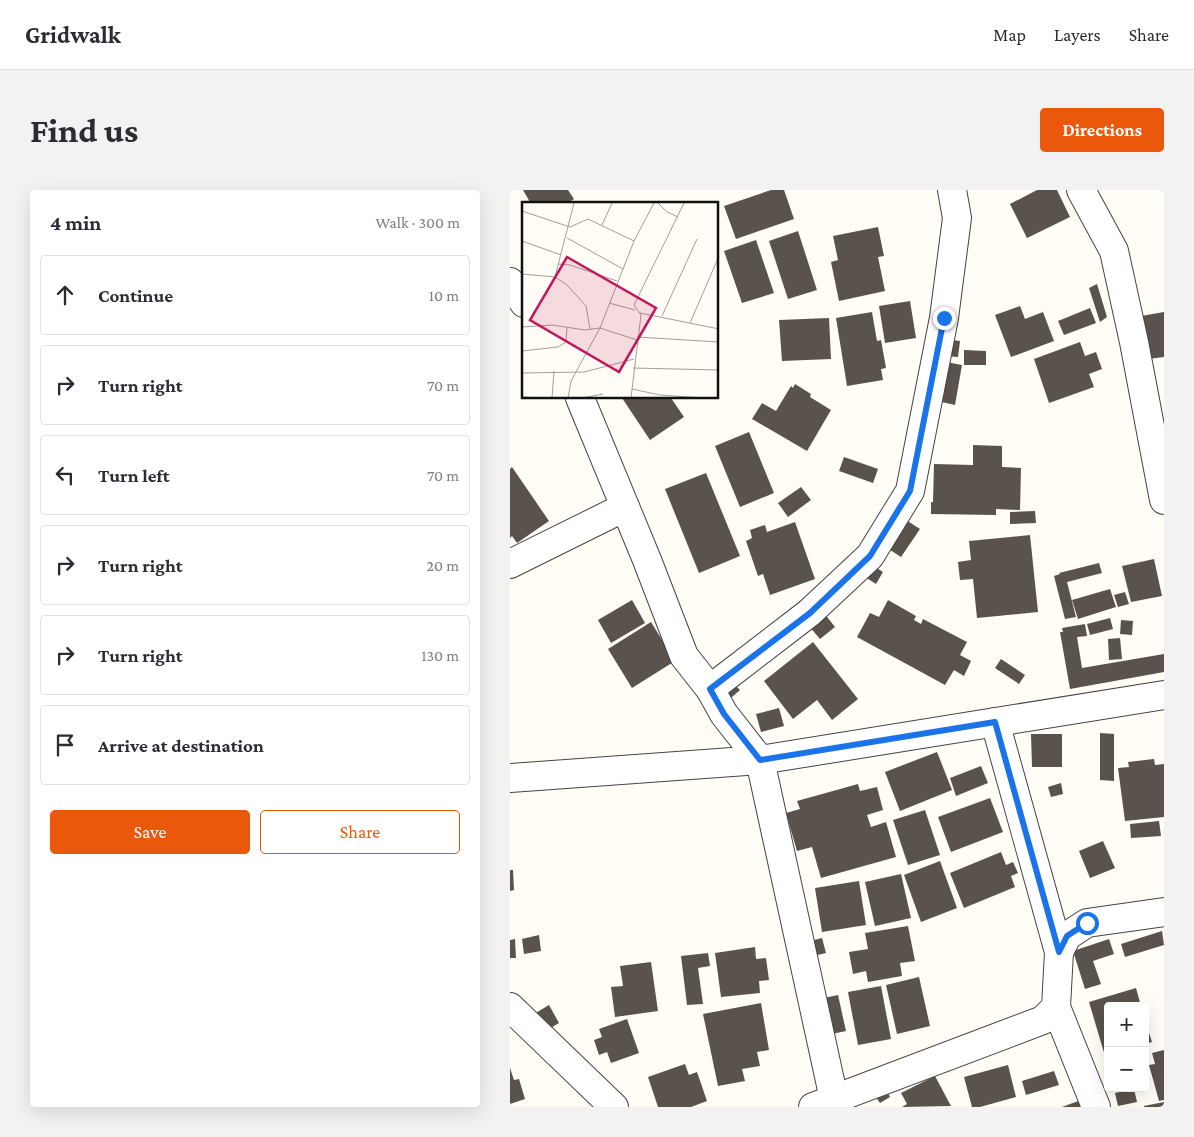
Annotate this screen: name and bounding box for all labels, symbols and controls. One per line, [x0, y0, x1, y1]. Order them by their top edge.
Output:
text: Gridwalk [25, 21, 121, 48]
text: Map [993, 25, 1026, 45]
text: Layers [1054, 25, 1101, 45]
text: Share [1129, 25, 1169, 45]
button: Directions [1040, 108, 1164, 152]
text: Find us [30, 111, 138, 150]
inset map [522, 202, 719, 399]
text: 4 min [50, 211, 101, 235]
text: Walk · 300 m [375, 214, 460, 231]
icon: ahead [51, 281, 79, 309]
text: Continue [98, 285, 173, 306]
text: 10 m [429, 287, 459, 304]
route end [933, 307, 956, 330]
icon: right [51, 371, 79, 399]
text: Turn right [98, 375, 183, 396]
text: 70 m [427, 377, 459, 394]
icon: left [51, 461, 79, 489]
text: Turn left [98, 465, 170, 486]
text: 70 m [427, 467, 459, 484]
icon: right [51, 551, 79, 579]
text: Turn right [98, 555, 183, 576]
text: 20 m [426, 557, 459, 574]
icon: right [51, 641, 79, 669]
text: Turn right [98, 645, 183, 666]
text: 130 m [421, 647, 459, 664]
icon: arrive [51, 731, 79, 759]
text: Arrive at destination [98, 735, 264, 756]
button: Save [50, 810, 250, 854]
button: Share [260, 810, 460, 854]
route start [1076, 912, 1099, 935]
map controls [1104, 1002, 1149, 1092]
button: + [1104, 1002, 1149, 1047]
button: − [1104, 1047, 1149, 1092]

